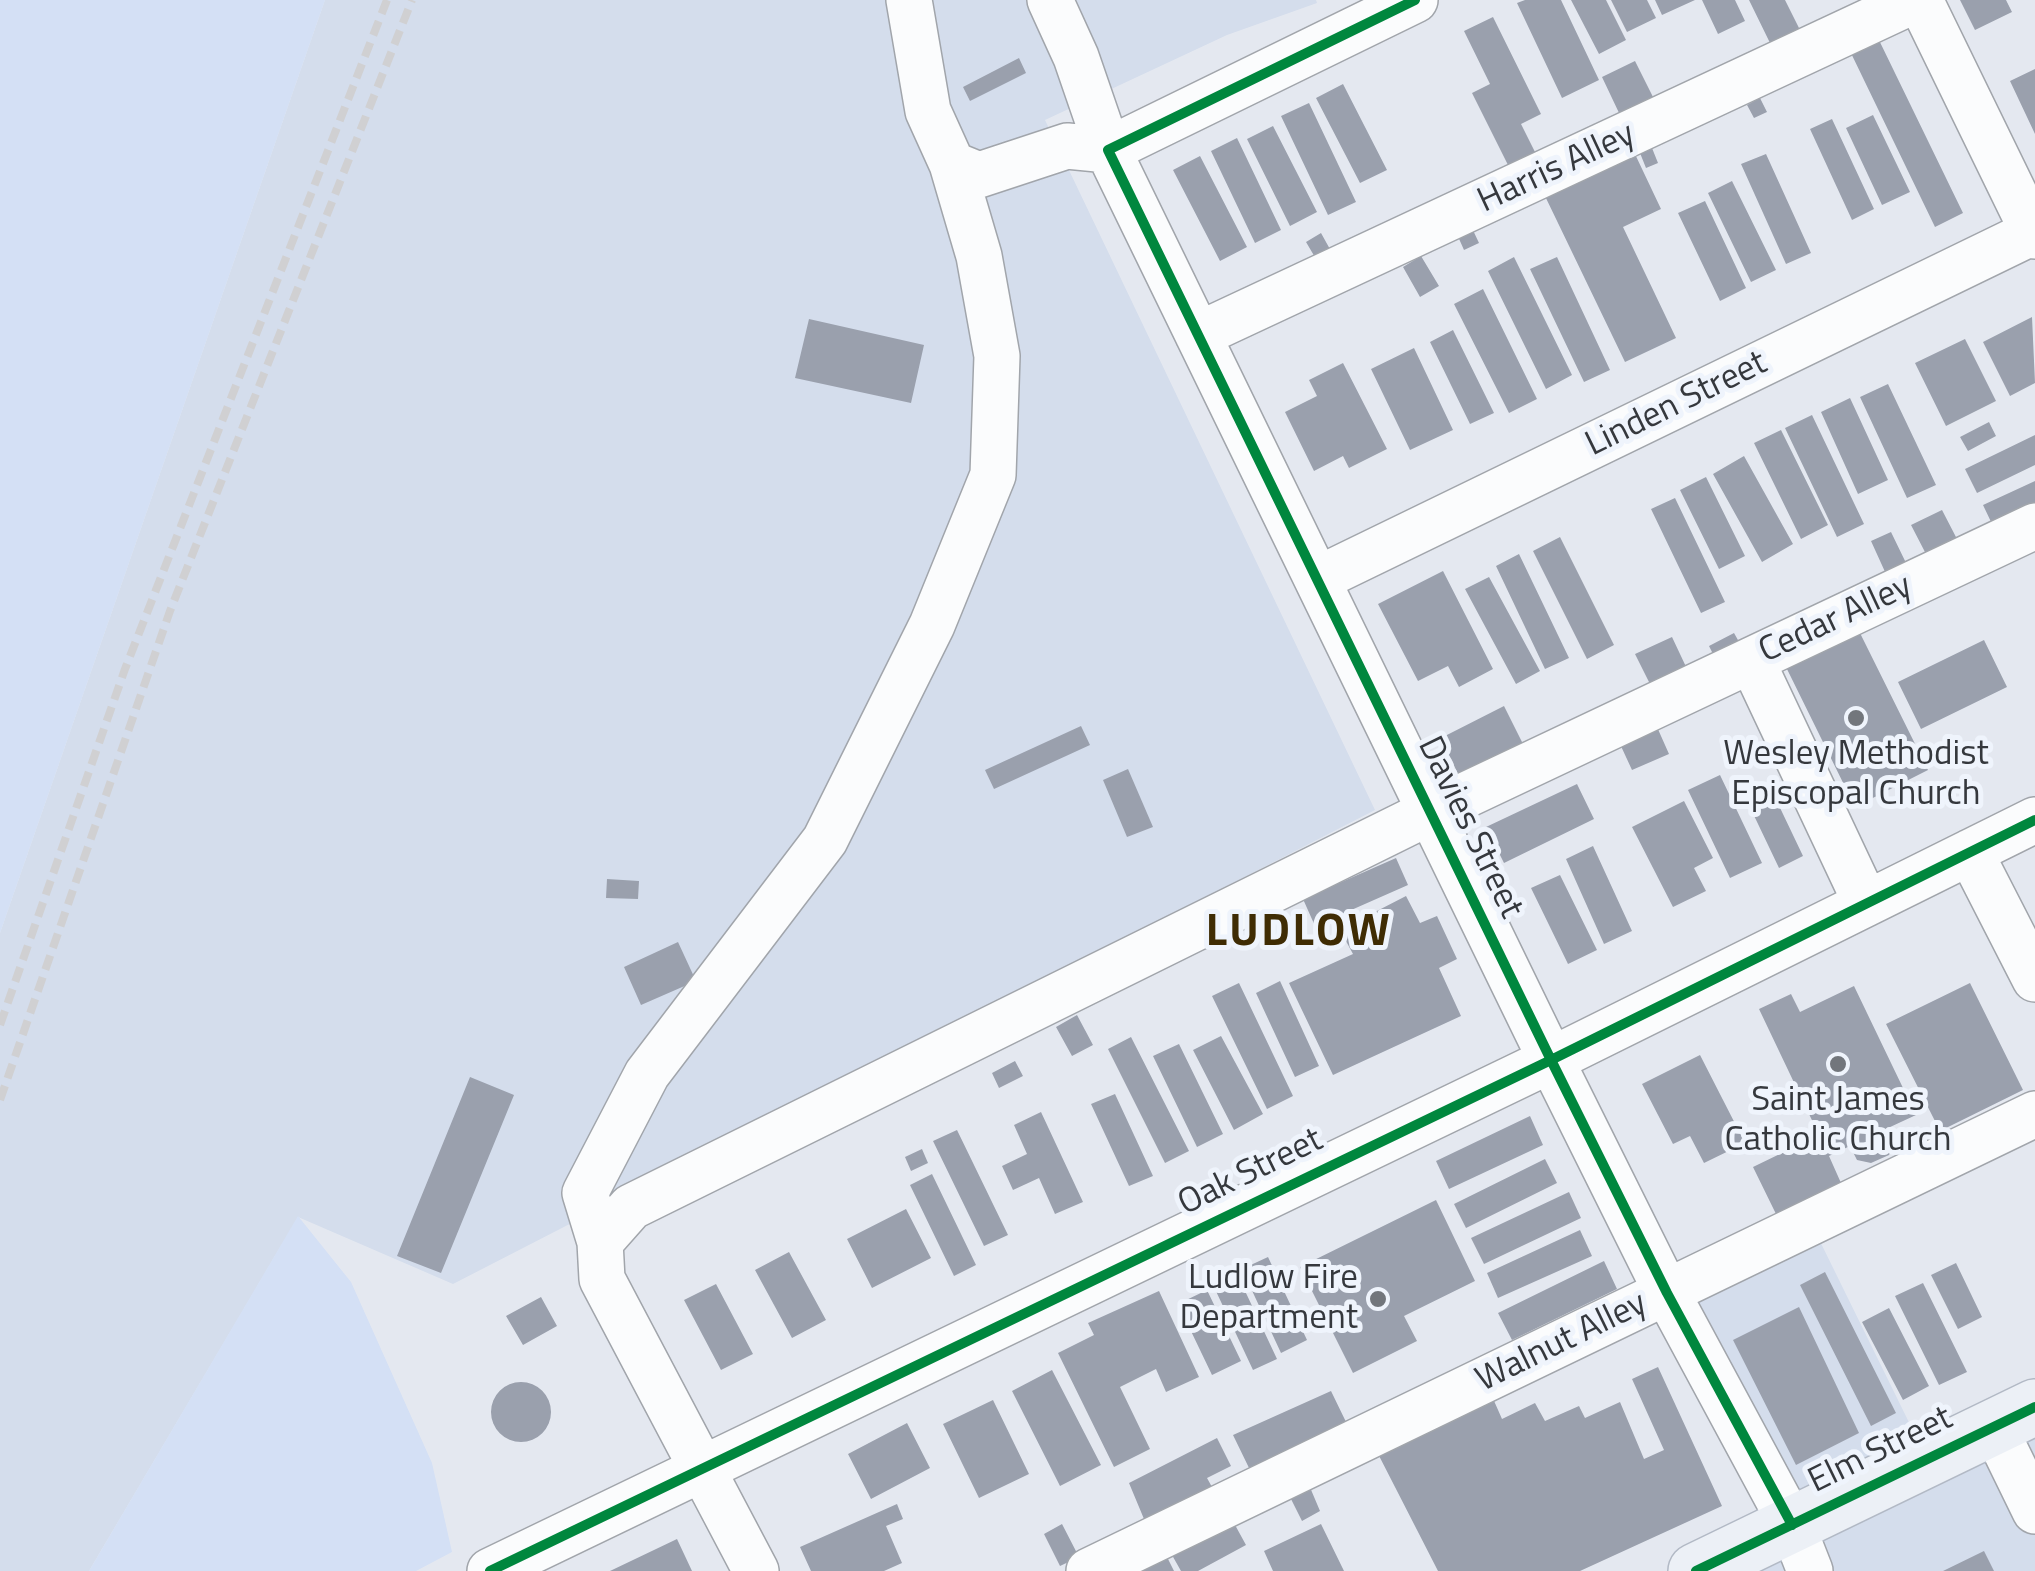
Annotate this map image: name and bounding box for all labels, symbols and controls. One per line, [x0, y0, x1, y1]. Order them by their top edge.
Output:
street label: Harris Alley [1472, 114, 1642, 224]
street label: Linden Street [1580, 343, 1774, 467]
street label: Cedar Alley [1753, 566, 1919, 674]
marker: Wesley Methodist Episcopal Church [1845, 707, 1867, 729]
street label: Davies Street [1407, 731, 1531, 925]
place label: Wesley Methodist Episcopal Church [1723, 734, 1989, 816]
district label: LUDLOW [1206, 907, 1392, 961]
marker: Saint James Catholic Church [1827, 1053, 1849, 1075]
place label: Saint James Catholic Church [1724, 1080, 1952, 1162]
street label: Oak Street [1172, 1120, 1330, 1226]
place label: Ludlow Fire Department [1179, 1258, 1358, 1340]
street label: Walnut Alley [1470, 1284, 1654, 1402]
marker: Ludlow Fire Department [1367, 1288, 1389, 1310]
street label: Elm Street [1802, 1398, 1960, 1504]

